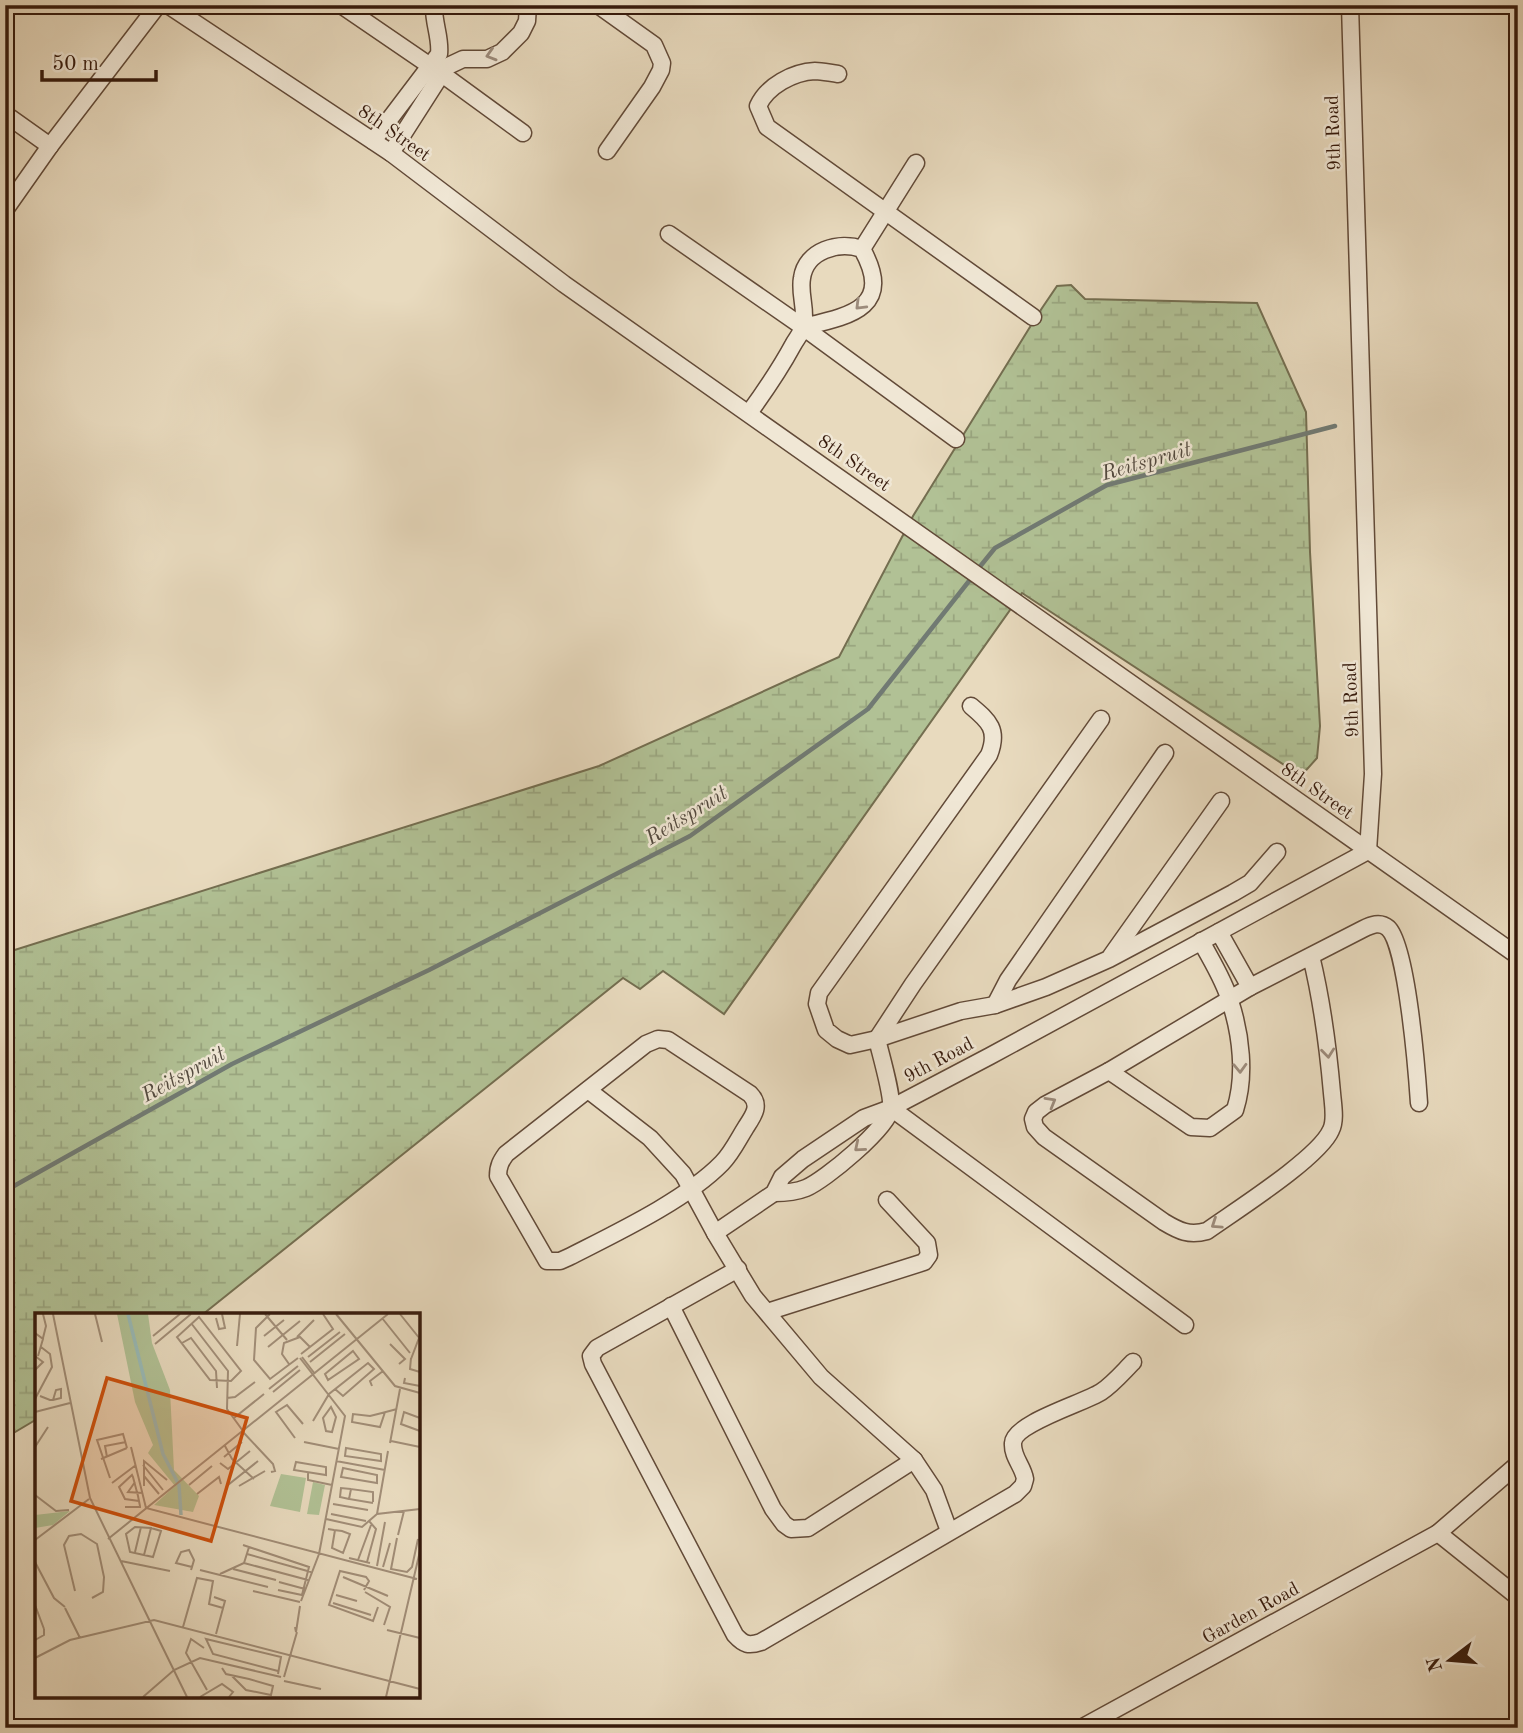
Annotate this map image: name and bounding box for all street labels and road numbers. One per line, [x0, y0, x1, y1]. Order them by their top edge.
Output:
street label: 9th Road [1324, 95, 1345, 171]
street label: 8th Street [354, 102, 433, 166]
street label: 8th Street [814, 432, 893, 496]
street label: 9th Road [1342, 662, 1363, 738]
street label: 8th Street [1277, 760, 1356, 824]
street label: 9th Road [901, 1035, 977, 1087]
street label: Garden Road [1200, 1580, 1303, 1649]

